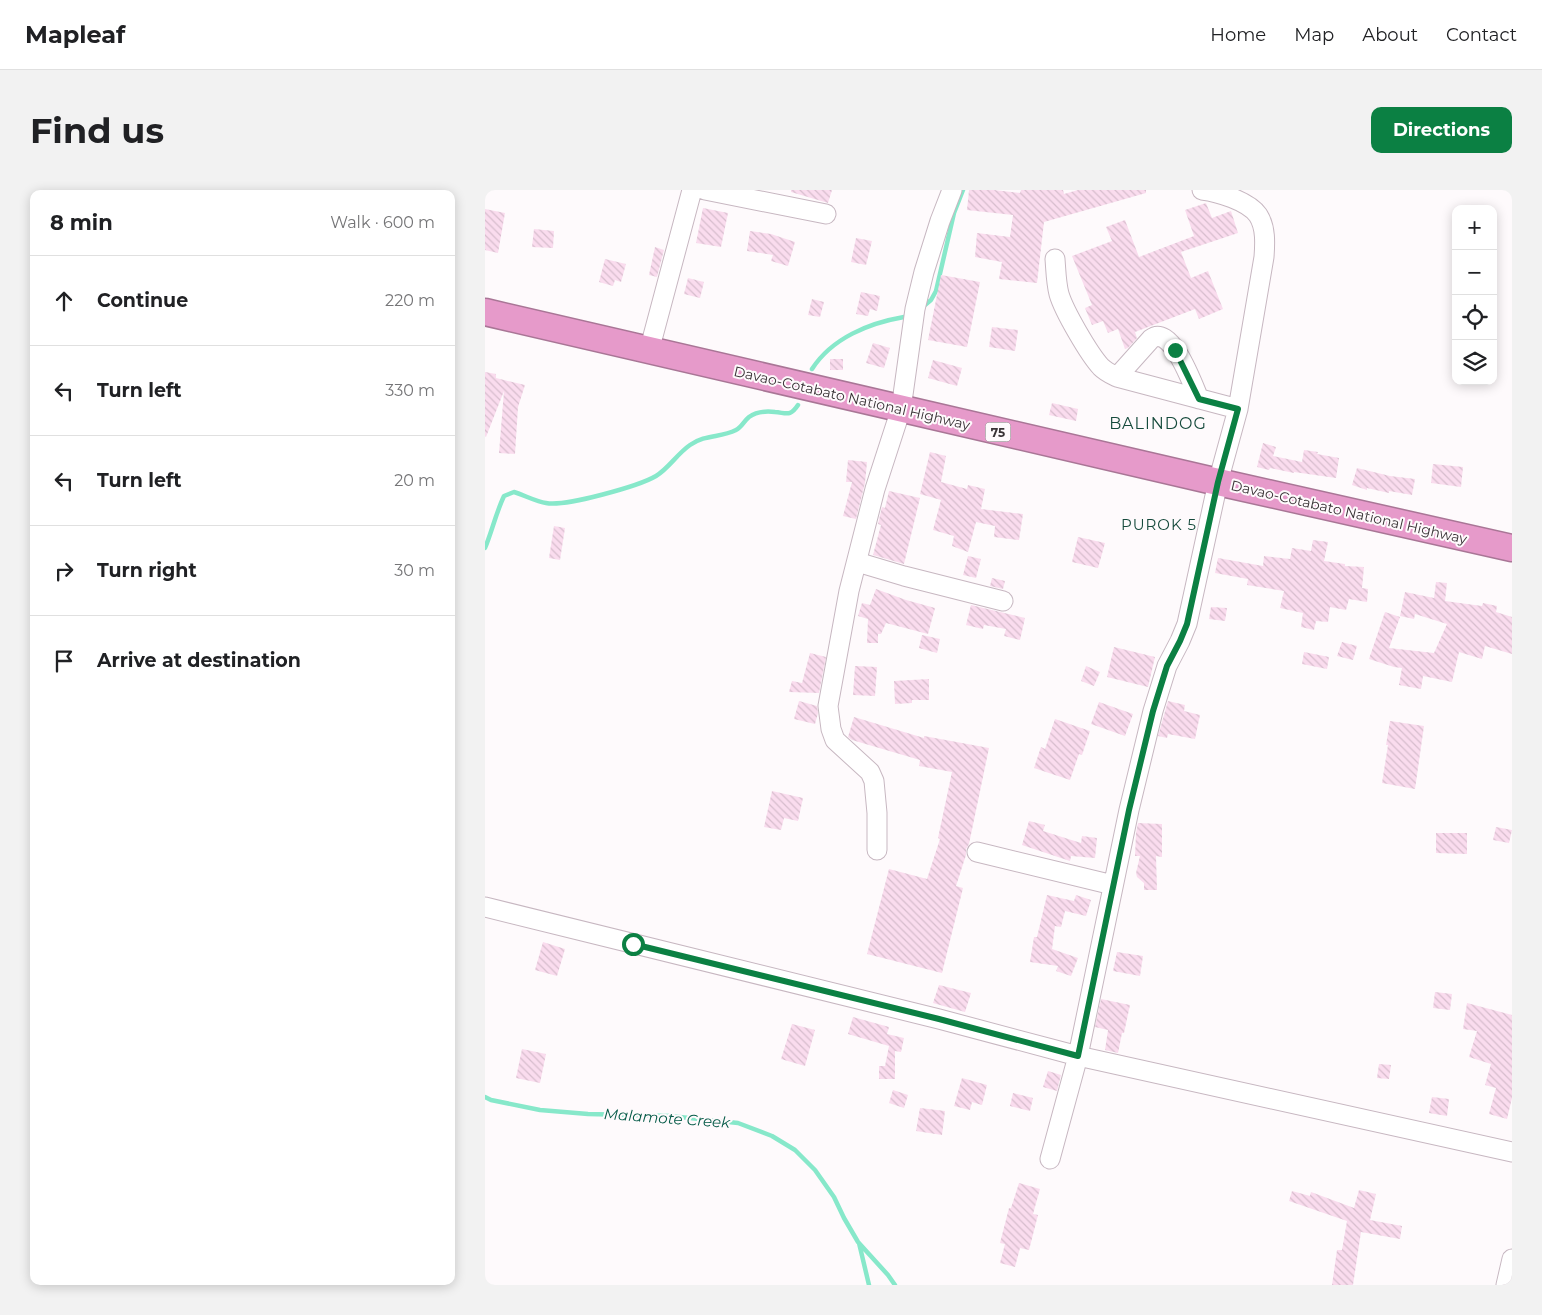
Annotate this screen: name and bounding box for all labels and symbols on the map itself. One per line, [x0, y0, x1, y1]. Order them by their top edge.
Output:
route end [1164, 339, 1187, 362]
street label: Davao-Cotabato National Highway [732, 362, 972, 434]
district label: BALINDOG [1109, 414, 1207, 433]
road number: 75 [985, 422, 1011, 442]
street label: Davao-Cotabato National Highway [1229, 476, 1469, 548]
district label: PUROK 5 [1121, 515, 1197, 534]
route start [622, 933, 645, 956]
water label: Malamote Creek [603, 1104, 732, 1132]

